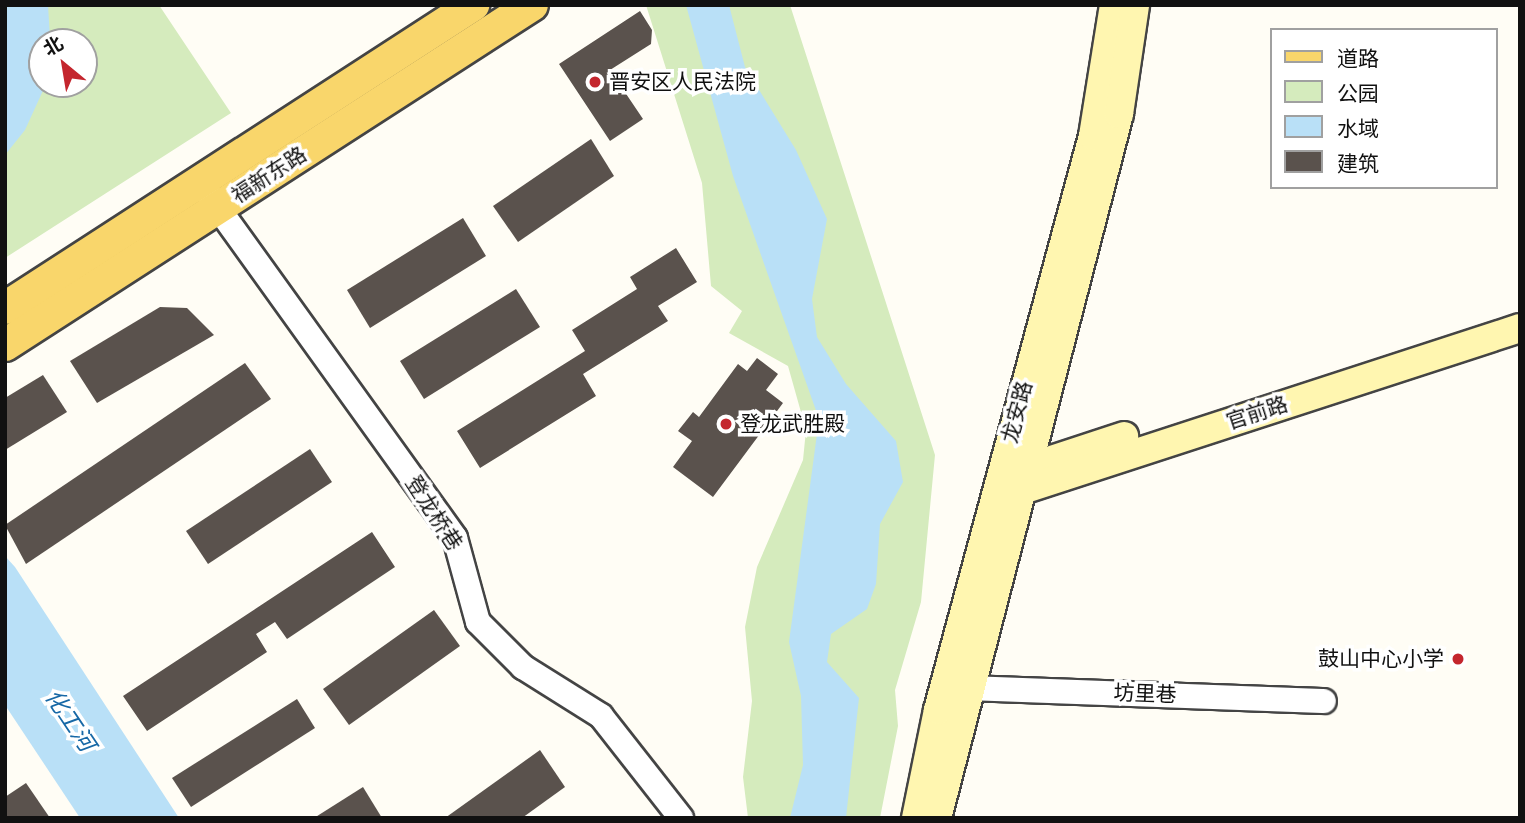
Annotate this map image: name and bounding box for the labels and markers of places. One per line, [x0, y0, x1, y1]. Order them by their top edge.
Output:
place label: 晋安区人民法院 [609, 69, 756, 95]
marker: 晋安区人民法院 [587, 74, 603, 90]
place label: 登龙武胜殿 [740, 411, 845, 437]
marker: 登龙武胜殿 [718, 416, 734, 432]
place label: 鼓山中心小学 [1318, 646, 1444, 672]
marker: 鼓山中心小学 [1450, 651, 1466, 667]

